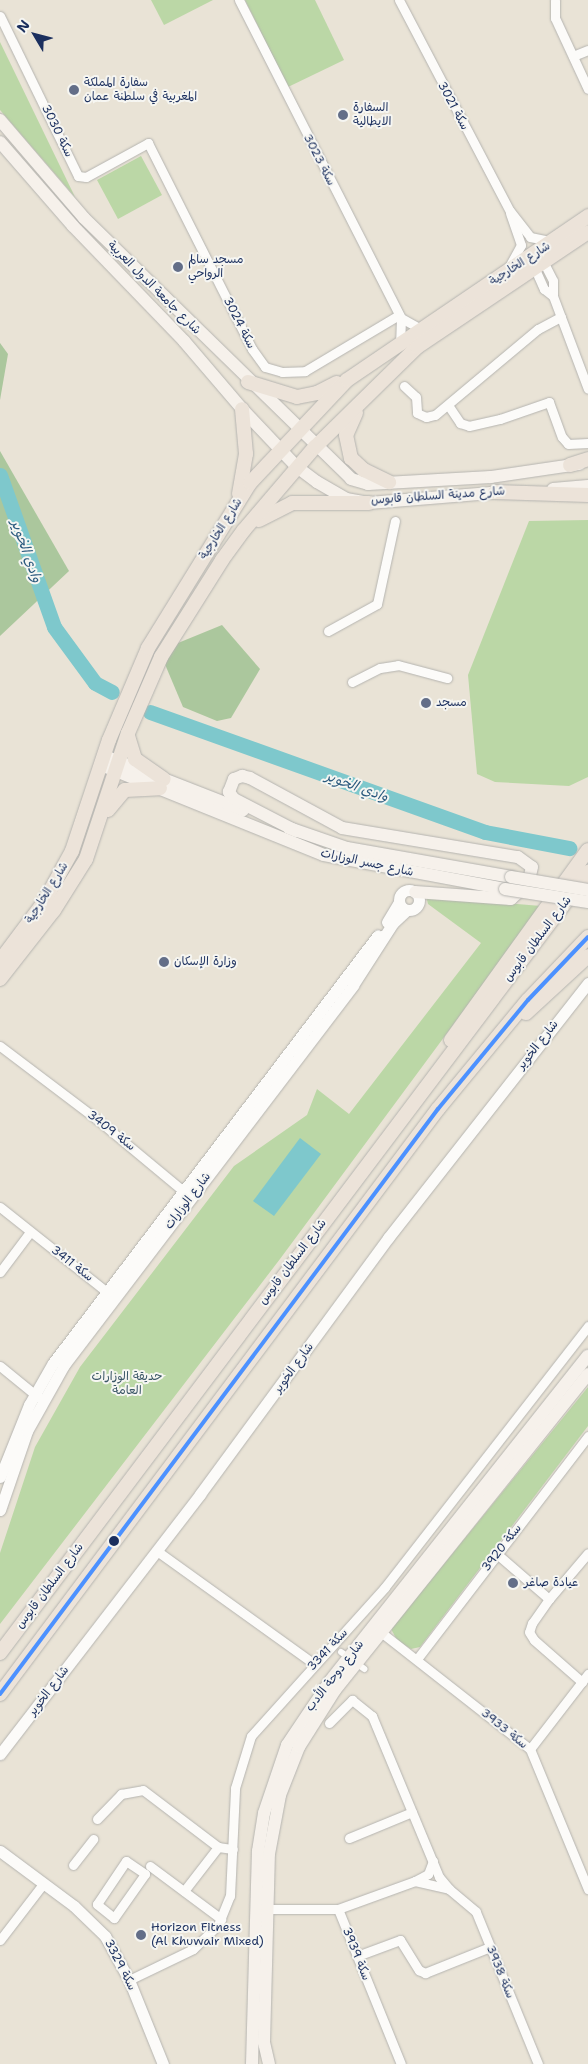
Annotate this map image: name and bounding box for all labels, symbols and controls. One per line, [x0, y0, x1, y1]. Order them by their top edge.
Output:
north arrow [10, 10, 60, 60]
text: N [12, 16, 34, 36]
place label: سفارة المملكة المغربية في سلطنة عمان [84, 76, 197, 104]
street label: سكة 3021 [434, 79, 472, 133]
marker: سفارة المملكة المغربية في سلطنة عمان [68, 84, 80, 96]
place label: السفارة الايطالية [353, 101, 391, 129]
street label: سكة 3030 [38, 102, 76, 160]
marker: السفارة الايطالية [337, 109, 349, 121]
street label: سكة 3023 [300, 132, 338, 188]
street label: شارع جامعة الدول العربية [104, 238, 204, 338]
street label: شارع الخارجية [487, 239, 553, 289]
place label: مسجد سالم الرواحي [188, 253, 244, 281]
marker: مسجد سالم الرواحي [172, 261, 184, 273]
street label: سكة 3024 [220, 295, 258, 351]
street label: شارع مدينة السلطان قابوس [371, 484, 505, 508]
street label: شارع الخارجية [196, 496, 246, 562]
water label: وادي الخوير [8, 517, 46, 585]
place label: مسجد [436, 696, 467, 710]
marker: مسجد [420, 697, 432, 709]
water label: وادي الخوير [323, 767, 391, 805]
street label: شارع جسر الوزارات [319, 846, 415, 880]
street label: شارع الخارجية [22, 860, 72, 926]
street label: شارع السلطان قابوس [501, 893, 575, 985]
place label: وزارة الإسكان [174, 955, 237, 969]
marker: وزارة الإسكان [158, 956, 170, 968]
street label: شارع الخوير [514, 1018, 562, 1072]
street label: سكة 3409 [84, 1108, 138, 1154]
street label: شارع الوزارات [162, 1170, 214, 1232]
street label: شارع السلطان قابوس [256, 1216, 330, 1308]
street label: سكة 3411 [48, 1243, 96, 1285]
street label: شارع الخوير [271, 1340, 317, 1396]
park label: حديقة الوزارات العامة [92, 1370, 162, 1398]
street label: سكة 3920 [479, 1521, 525, 1575]
unlabelled marker [109, 1536, 119, 1546]
street label: شارع السلطان قابوس [13, 1540, 87, 1632]
marker: عيادة صاغر [506, 1576, 520, 1590]
place label: عيادة صاغر [524, 1576, 578, 1590]
street label: سكة 3341 [305, 1626, 351, 1674]
street label: شارع دوحة الأدب [303, 1638, 367, 1714]
street label: شارع الخوير [26, 1663, 72, 1719]
street label: سكة 3933 [478, 1706, 530, 1752]
place label: Horizon Fitness (Al Khuwair Mixed) [151, 1921, 264, 1949]
street label: سكة 3939 [339, 1925, 373, 1983]
marker: Horizon Fitness (Al Khuwair Mixed) [135, 1929, 147, 1941]
street label: سكة 3329 [101, 1937, 139, 1993]
street label: سكة 3938 [483, 1943, 517, 2001]

